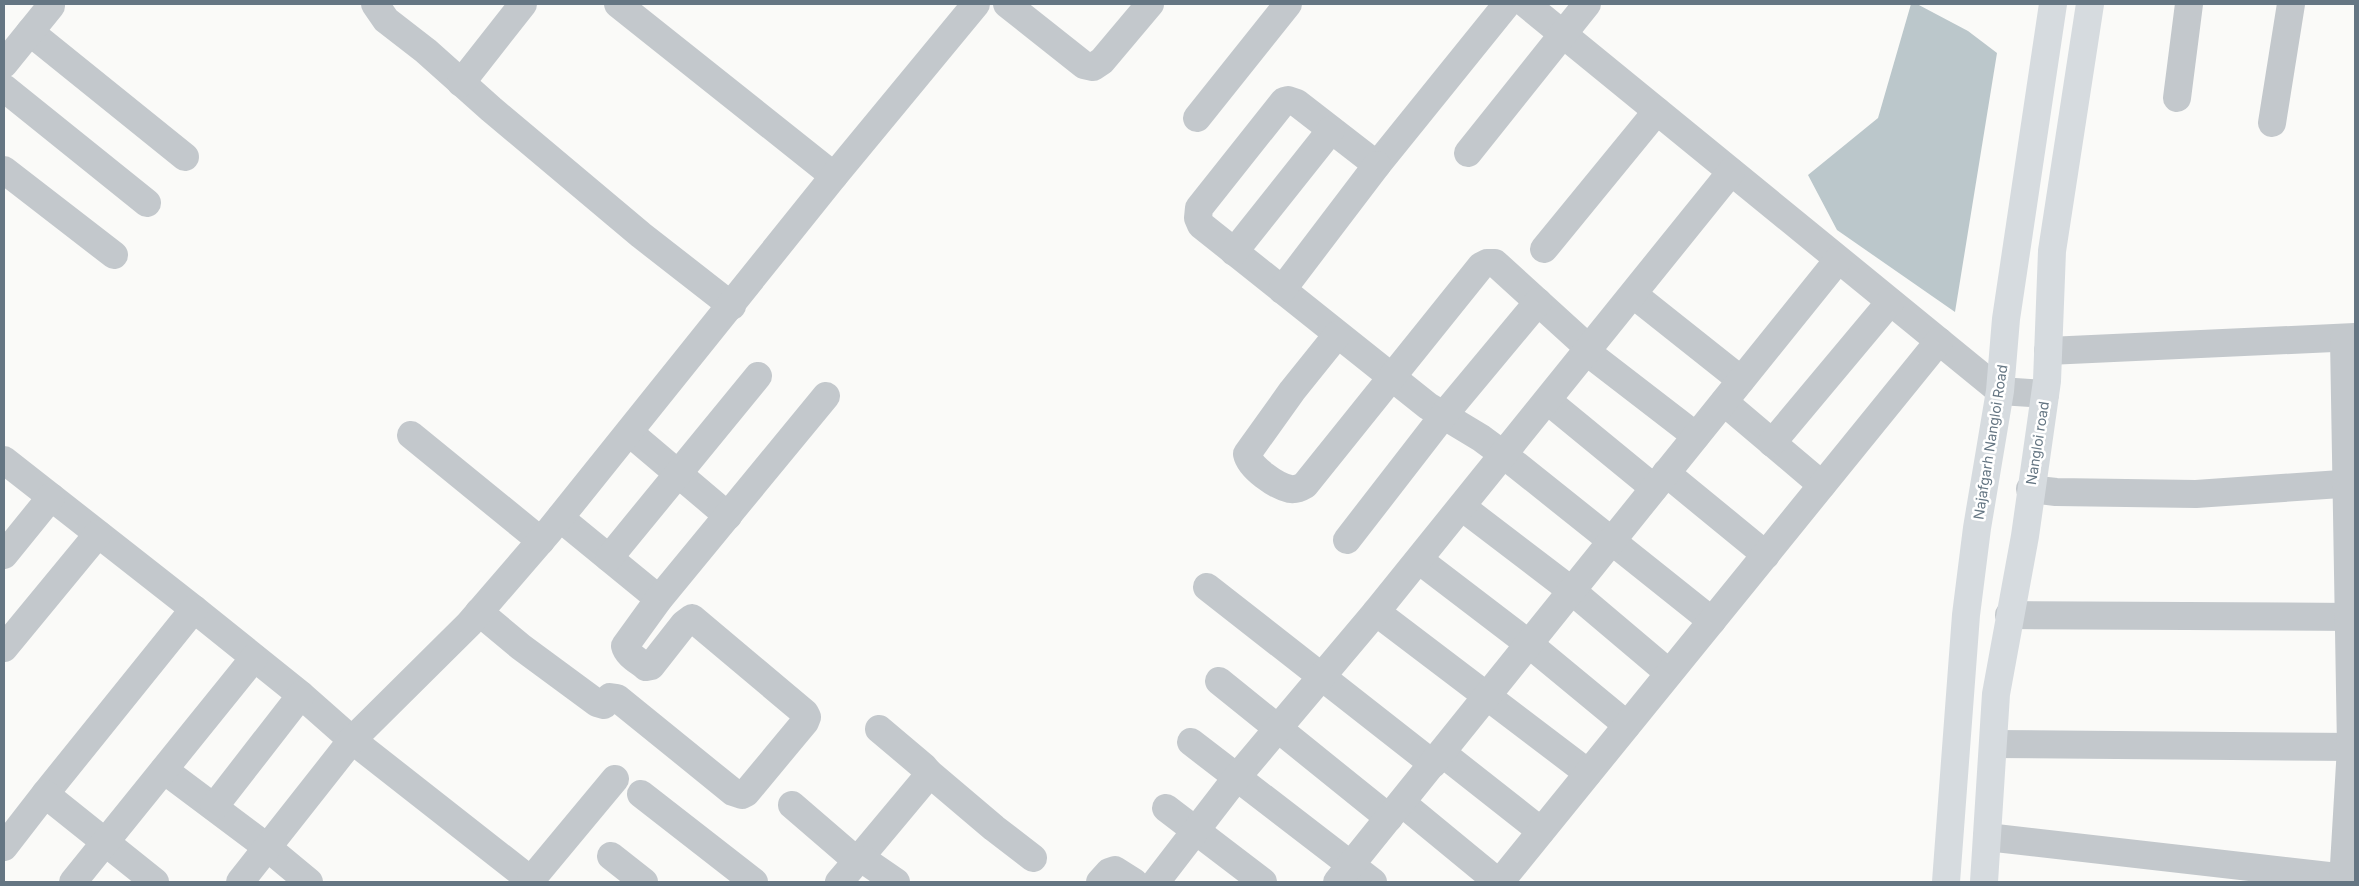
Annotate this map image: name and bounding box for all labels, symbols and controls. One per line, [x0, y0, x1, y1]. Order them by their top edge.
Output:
street label: Najafgarh Nangloi Road [1969, 363, 2011, 521]
street label: Nangloi road [2022, 400, 2052, 486]

